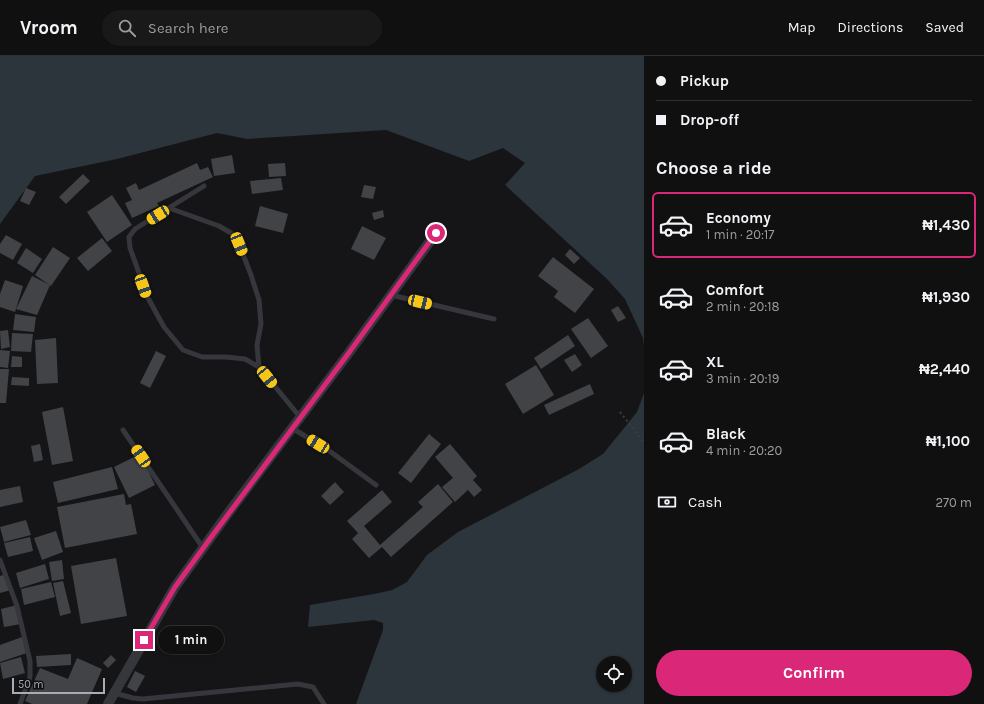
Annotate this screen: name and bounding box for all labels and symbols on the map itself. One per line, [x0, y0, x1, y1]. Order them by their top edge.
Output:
car [145, 204, 171, 226]
route start [427, 224, 445, 242]
car [229, 231, 249, 257]
car [133, 273, 153, 299]
car [407, 293, 433, 311]
car [255, 364, 279, 390]
car [305, 433, 331, 455]
car [129, 443, 153, 469]
callout: 1 min [158, 626, 224, 654]
route end [135, 631, 153, 649]
scale bar [12, 676, 105, 695]

